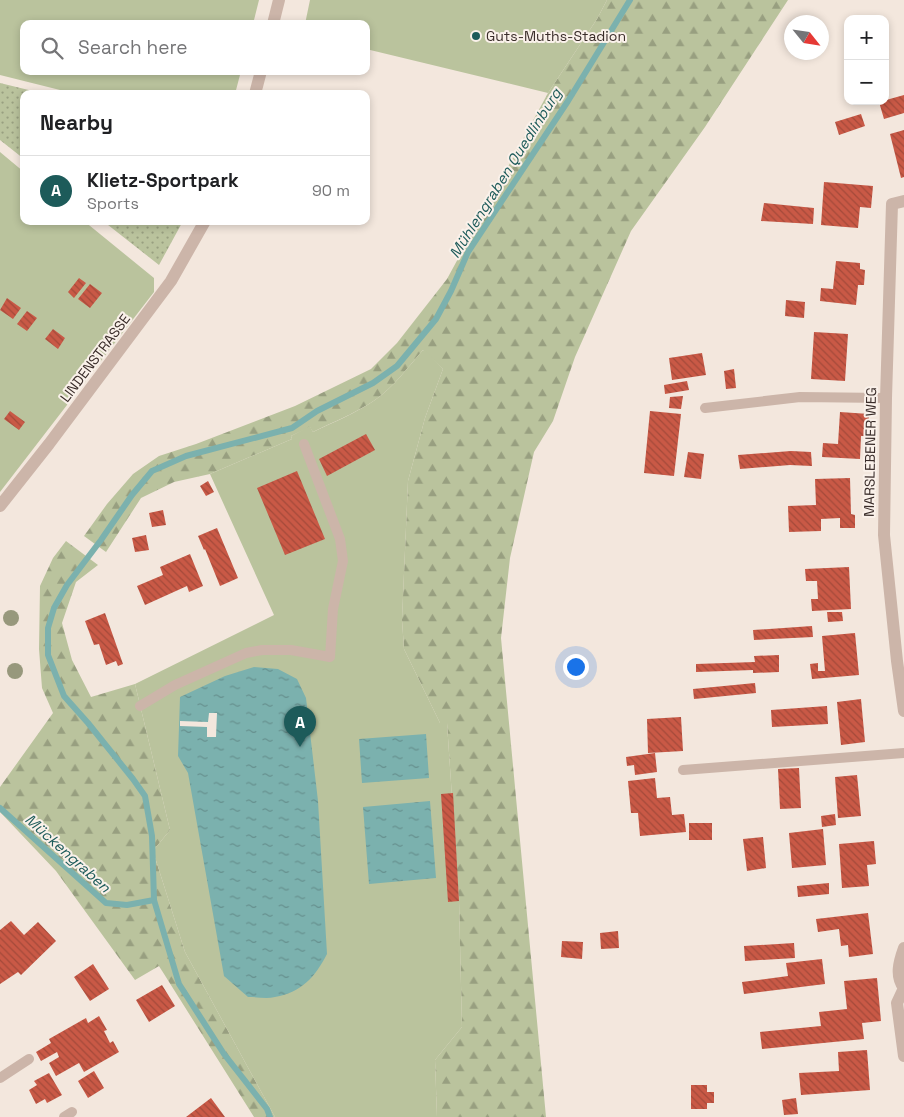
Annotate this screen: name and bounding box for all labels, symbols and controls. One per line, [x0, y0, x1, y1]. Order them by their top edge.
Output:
north arrow [784, 15, 829, 60]
map controls [844, 15, 889, 105]
button: + [844, 15, 889, 60]
search box [20, 20, 370, 75]
place label: Guts-Muths-Stadion [486, 27, 626, 45]
marker: Guts-Muths-Stadion [470, 30, 482, 42]
icon: search [38, 34, 66, 62]
text: Search here [78, 35, 188, 60]
button: − [844, 60, 889, 105]
water label: Mühlengraben Quedlinburg [445, 83, 566, 261]
text: Nearby [40, 109, 113, 136]
text: Klietz-Sportpark [87, 168, 239, 193]
text: A [51, 180, 61, 201]
text: 90 m [312, 180, 350, 201]
text: Sports [87, 193, 139, 214]
street label: LINDENSTRASSE [56, 310, 134, 406]
street label: MARSLEBENER WEG [860, 387, 880, 517]
your location [563, 654, 589, 680]
pin: A [284, 706, 316, 747]
water label: Mückengraben [21, 810, 115, 897]

